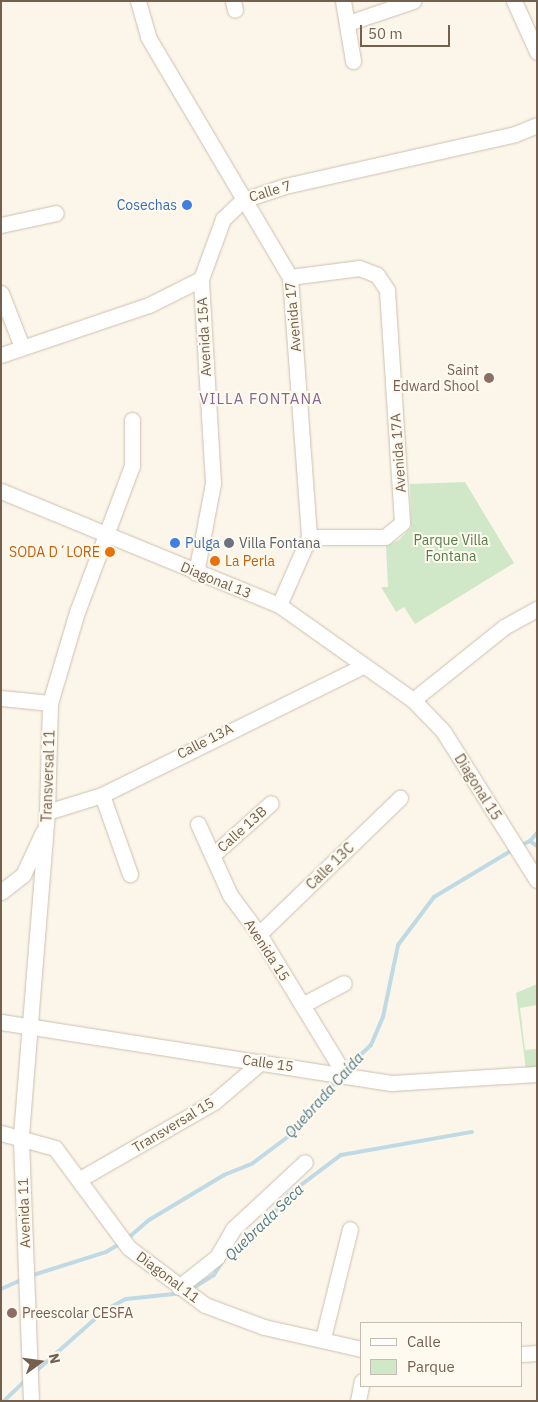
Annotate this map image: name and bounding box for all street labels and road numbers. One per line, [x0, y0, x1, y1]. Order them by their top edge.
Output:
street label: Calle 7 [247, 177, 293, 205]
street label: Avenida 17 [282, 281, 304, 353]
street label: Avenida 15A [194, 297, 214, 377]
street label: Avenida 17A [387, 413, 409, 493]
street label: Diagonal 13 [178, 558, 254, 602]
street label: Calle 13A [174, 720, 236, 762]
street label: Transversal 11 [38, 730, 58, 822]
street label: Diagonal 15 [451, 751, 505, 823]
street label: Calle 13B [214, 802, 270, 856]
street label: Calle 13C [303, 839, 357, 893]
street label: Avenida 15 [241, 916, 293, 984]
street label: Calle 15 [241, 1051, 295, 1075]
street label: Transversal 15 [129, 1094, 217, 1156]
street label: Avenida 11 [14, 1178, 34, 1248]
street label: Diagonal 11 [133, 1248, 203, 1306]

